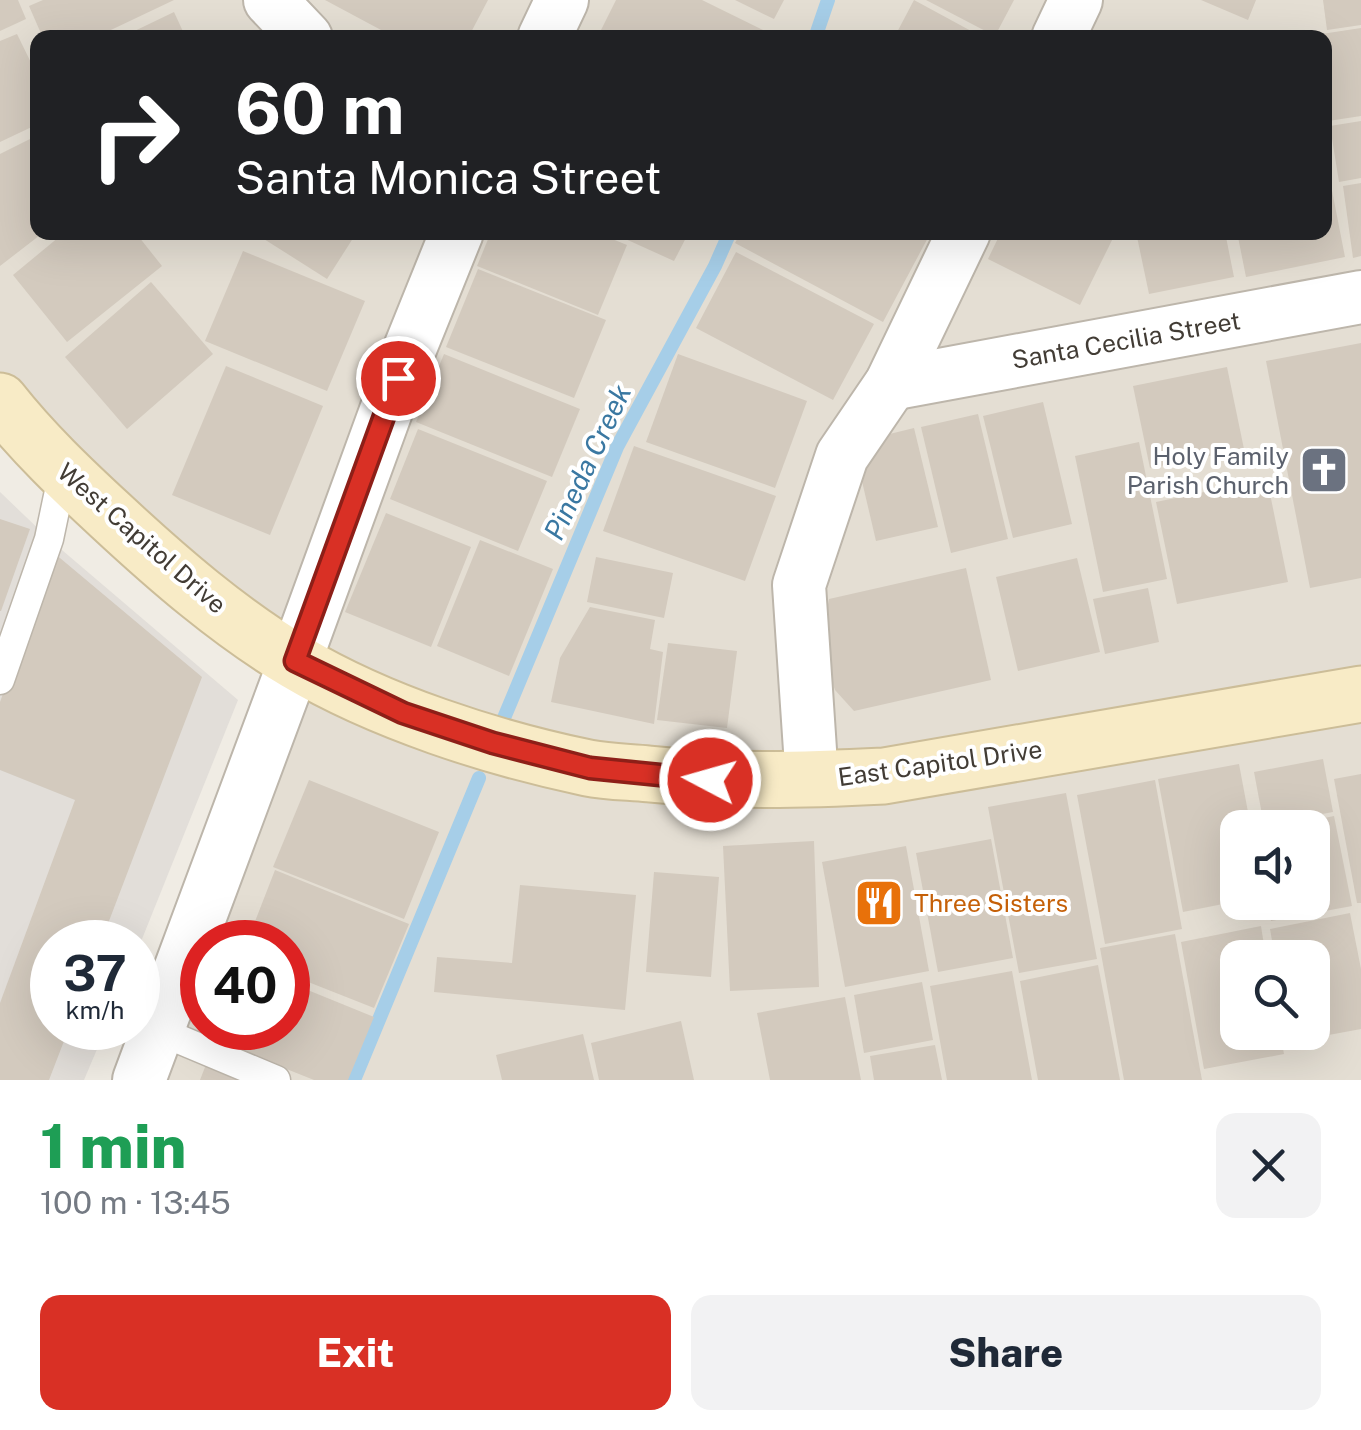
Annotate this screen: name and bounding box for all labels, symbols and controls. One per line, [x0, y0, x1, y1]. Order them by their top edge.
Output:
text: 60 m [235, 67, 405, 150]
icon: right [70, 70, 200, 200]
text: Santa Monica Street [235, 151, 662, 204]
street label: Santa Cecilia Street [1009, 305, 1243, 375]
pin [356, 336, 441, 421]
icon: arrive [371, 351, 426, 406]
water label: Pineda Creek [537, 379, 637, 545]
place label: Holy Family Parish Church [1127, 441, 1289, 500]
church icon: Holy Family Parish Church [1298, 444, 1350, 496]
street label: West Capitol Drive [51, 457, 233, 619]
position arrow [658, 728, 762, 832]
street label: East Capitol Drive [836, 734, 1044, 792]
map controls [1220, 810, 1330, 1050]
button: sound [1220, 810, 1330, 920]
restaurant icon: Three Sisters [853, 877, 905, 929]
place label: Three Sisters [914, 888, 1068, 918]
speed limit sign: 40 [180, 920, 310, 1050]
button: search [1220, 940, 1330, 1050]
text: 37 [63, 943, 127, 1002]
text: km/h [66, 995, 124, 1025]
text: 1 min [40, 1111, 187, 1182]
button: close [1216, 1113, 1321, 1218]
text: 100 m · 13:45 [40, 1184, 231, 1221]
button: Exit [40, 1295, 671, 1410]
button: Share [691, 1295, 1321, 1410]

